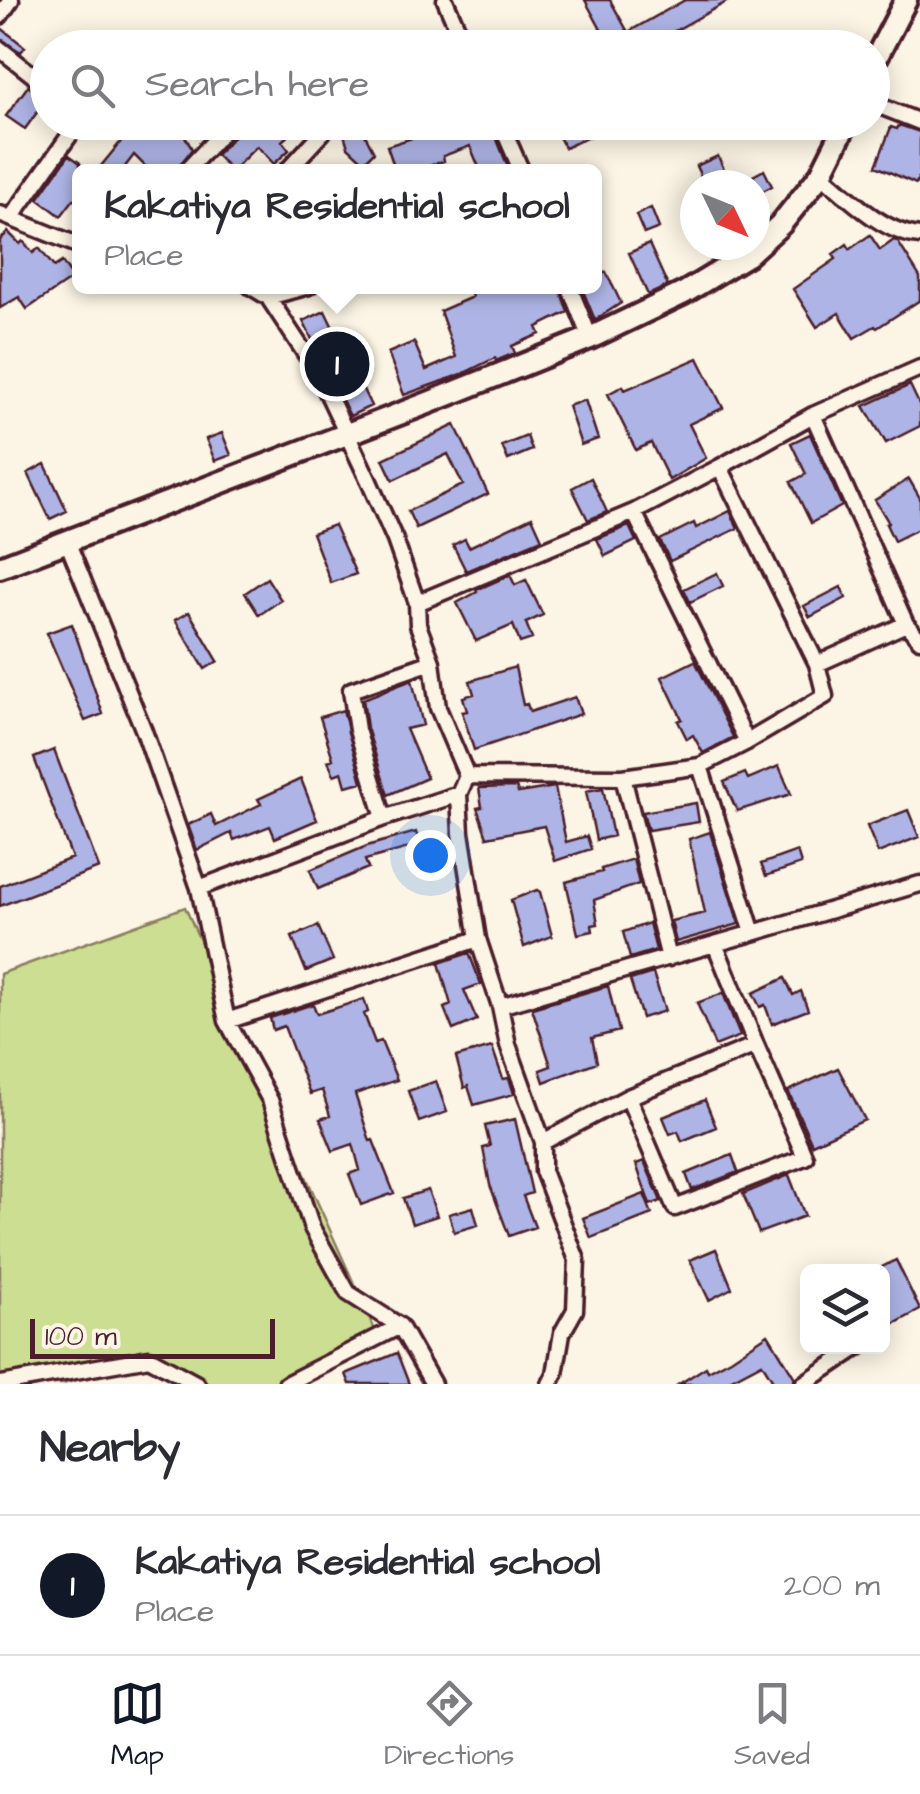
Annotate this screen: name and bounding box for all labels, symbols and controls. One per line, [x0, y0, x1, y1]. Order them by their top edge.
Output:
search box [30, 30, 890, 140]
icon: search [65, 58, 120, 113]
text: Search here [145, 59, 369, 111]
popup [72, 164, 602, 294]
north arrow [680, 170, 770, 260]
text: Kakatiya Residential school [104, 181, 570, 233]
text: Place [104, 233, 184, 278]
pin: 1 [304, 326, 370, 402]
your location [405, 830, 456, 881]
map controls [800, 1264, 890, 1354]
button: layers [800, 1264, 890, 1354]
scale bar [30, 1314, 275, 1358]
text: 100 m [45, 1317, 117, 1356]
text: Nearby [40, 1420, 180, 1478]
text: Kakatiya Residential school [135, 1537, 600, 1589]
text: 1 [70, 1563, 75, 1608]
text: 200 m [784, 1563, 880, 1608]
text: Place [135, 1589, 214, 1634]
tab: Map [110, 1676, 165, 1775]
tab: Directions [384, 1676, 514, 1775]
tab: Saved [734, 1676, 810, 1775]

